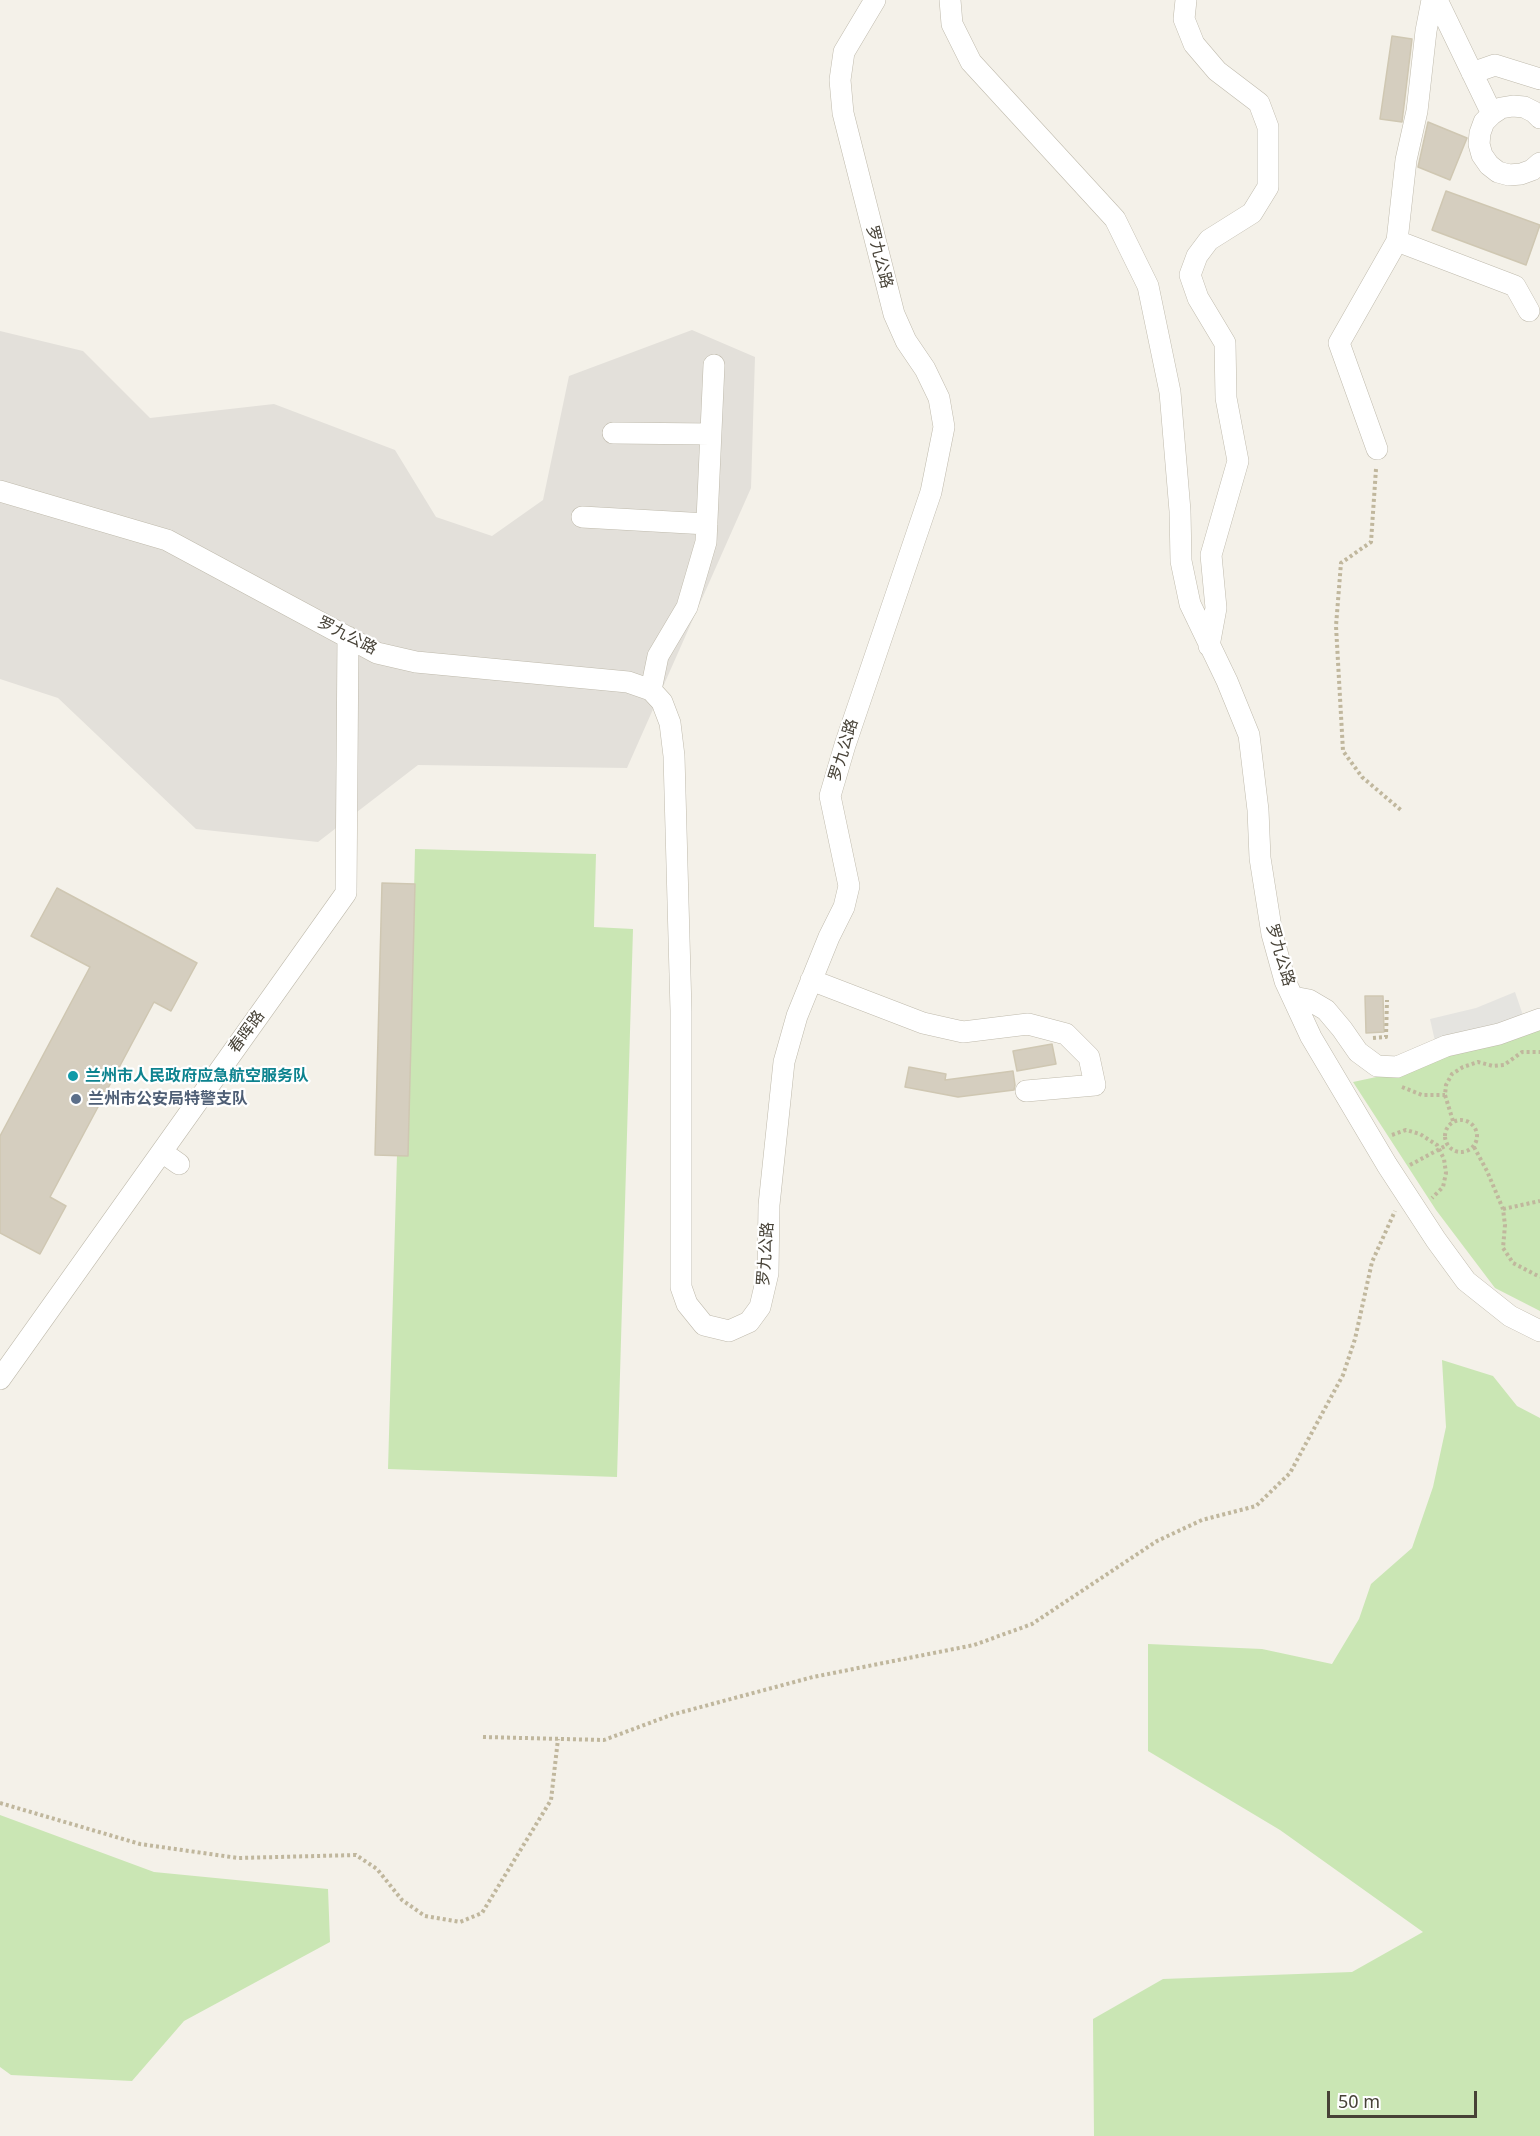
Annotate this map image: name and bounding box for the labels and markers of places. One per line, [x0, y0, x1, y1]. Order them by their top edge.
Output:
place label: 兰州市人民政府应急航空服务队 [85, 1066, 309, 1086]
marker: 兰州市人民政府应急航空服务队 [66, 1069, 80, 1083]
place label: 兰州市公安局特警支队 [88, 1089, 248, 1109]
marker: 兰州市公安局特警支队 [69, 1092, 83, 1106]

